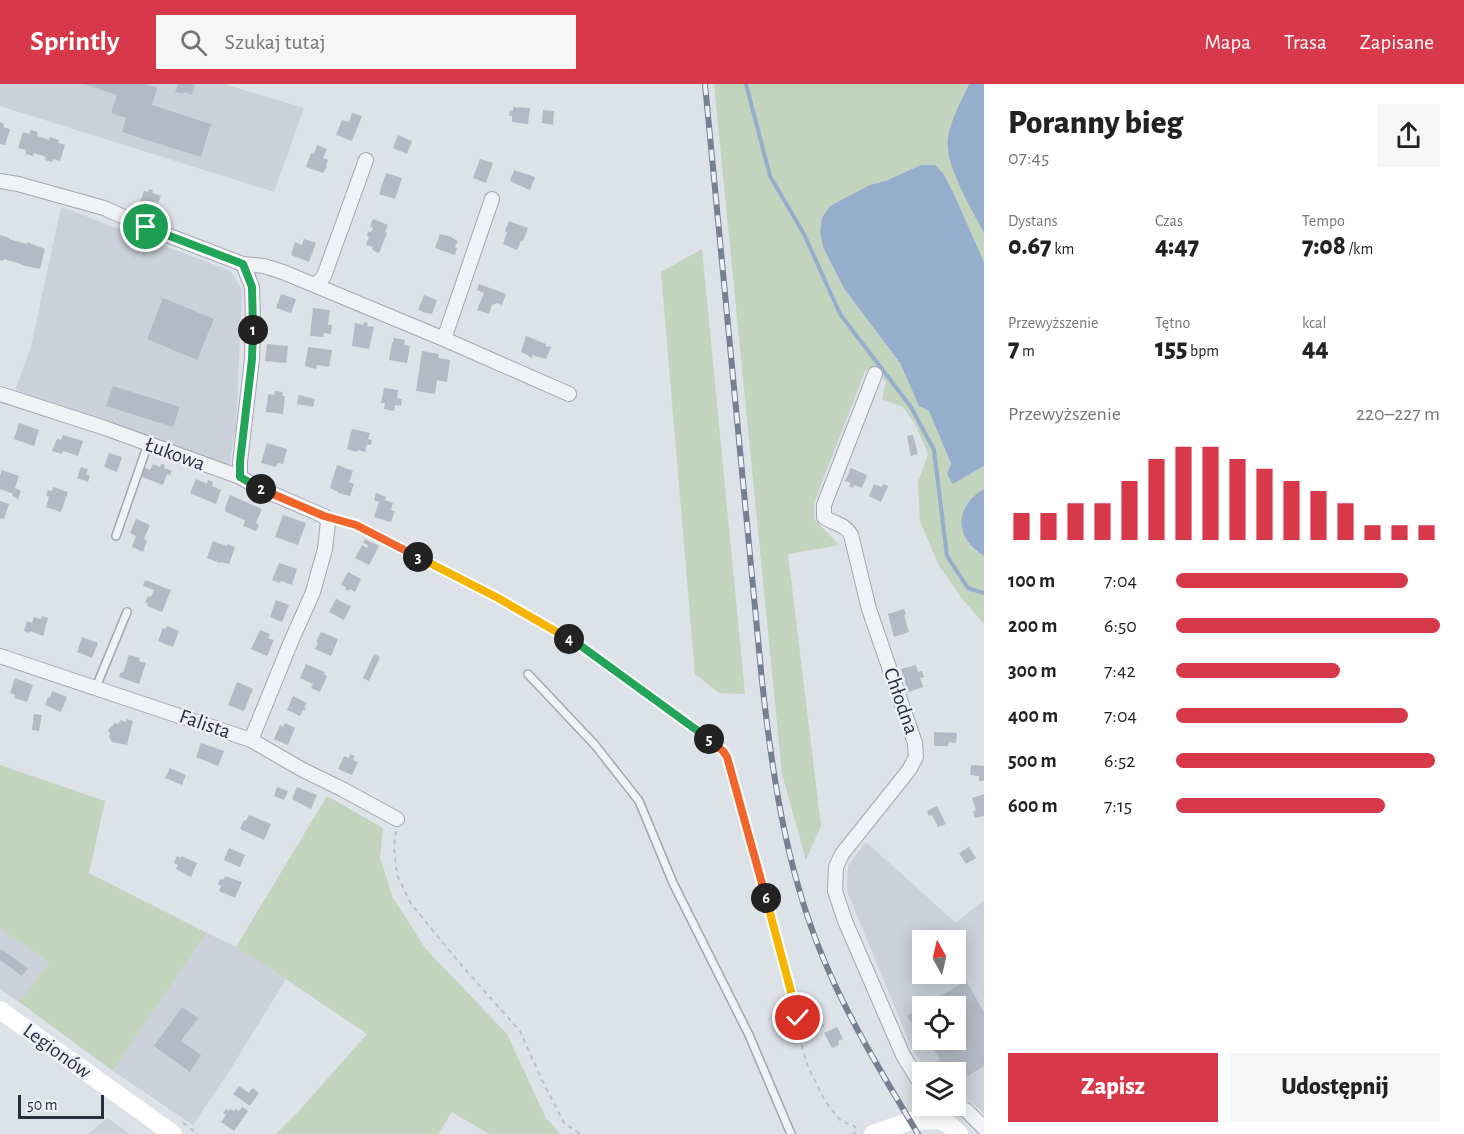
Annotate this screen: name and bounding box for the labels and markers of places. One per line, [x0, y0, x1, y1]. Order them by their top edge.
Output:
pin [120, 201, 171, 252]
pin: 1 [238, 315, 268, 345]
pin: 2 [246, 474, 276, 504]
pin: 3 [403, 542, 433, 572]
pin: 4 [554, 624, 584, 654]
pin: 5 [694, 724, 724, 754]
pin: 6 [751, 883, 781, 913]
pin [772, 992, 823, 1043]

